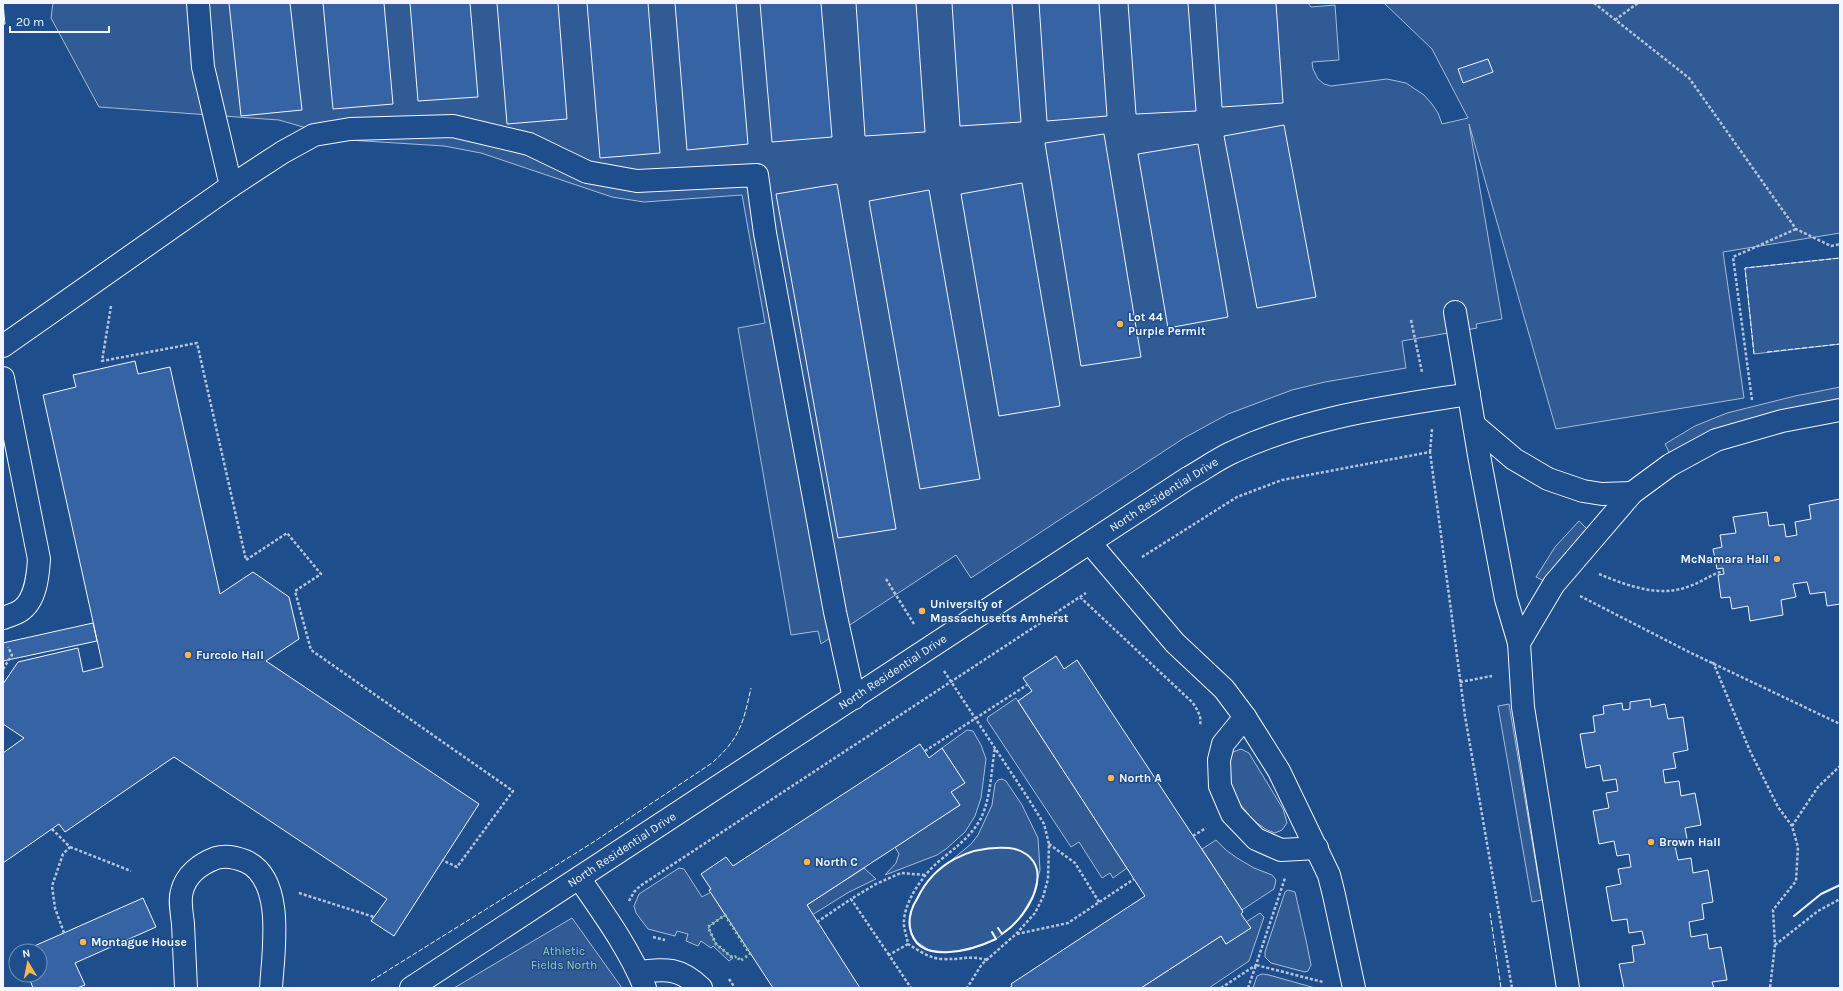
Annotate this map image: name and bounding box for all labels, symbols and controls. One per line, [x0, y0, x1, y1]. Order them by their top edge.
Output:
scale bar [10, 8, 109, 34]
text: 20 m [16, 15, 44, 29]
place label: Lot 44 Purple Permit [1128, 310, 1206, 338]
marker: Lot 44 Purple Permit [1115, 319, 1125, 329]
street label: North Residential Drive [1107, 454, 1221, 535]
place label: McNamara Hall [1681, 552, 1769, 566]
marker: McNamara Hall [1772, 554, 1782, 564]
place label: University of Massachusetts Amherst [930, 597, 1069, 625]
marker: University of Massachusetts Amherst [917, 606, 927, 616]
street label: North Residential Drive [836, 631, 949, 713]
place label: Furcolo Hall [196, 648, 264, 662]
marker: Furcolo Hall [183, 650, 193, 660]
place label: North A [1119, 771, 1162, 785]
marker: North A [1106, 773, 1116, 783]
street label: North Residential Drive [565, 809, 678, 890]
place label: Brown Hall [1659, 835, 1721, 849]
marker: Brown Hall [1646, 837, 1656, 847]
place label: North C [815, 855, 858, 869]
marker: North C [802, 857, 812, 867]
place label: Montague House [91, 935, 187, 949]
marker: Montague House [78, 937, 88, 947]
north arrow [8, 943, 48, 983]
park label: Athletic Fields North [531, 944, 597, 972]
text: N [21, 947, 31, 961]

